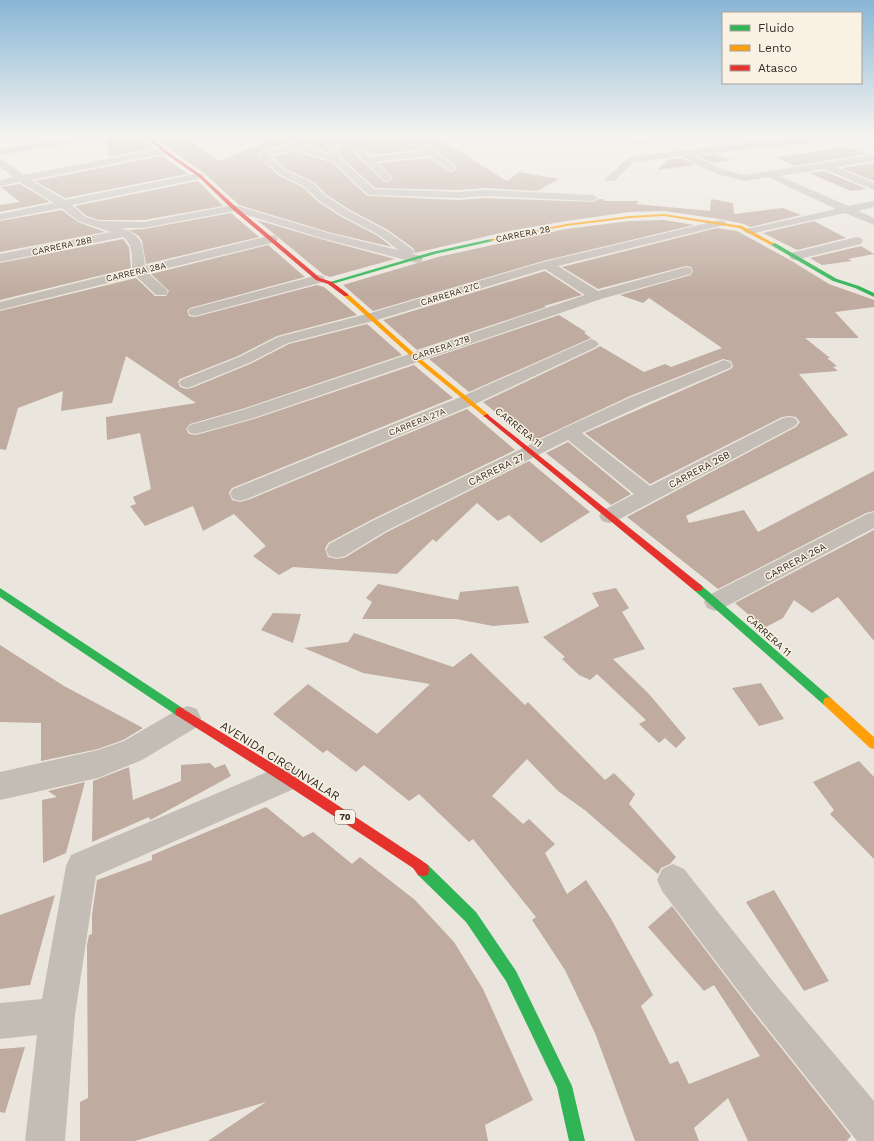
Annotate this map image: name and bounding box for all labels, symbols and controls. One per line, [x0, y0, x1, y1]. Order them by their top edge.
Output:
legend [722, 12, 862, 84]
text: Fluido [758, 21, 794, 35]
text: Lento [758, 41, 792, 55]
text: Atasco [758, 61, 798, 75]
street label: CARRERA 28 [495, 224, 551, 244]
street label: CARRERA 28B [31, 235, 93, 257]
street label: CARRERA 28A [105, 260, 167, 284]
street label: CARRERA 27C [420, 280, 480, 308]
street label: CARRERA 27B [411, 333, 471, 363]
street label: CARRERA 11 [493, 405, 544, 450]
street label: CARRERA 27A [387, 406, 447, 438]
street label: CARRERA 26B [667, 449, 732, 490]
street label: CARRERA 27 [467, 451, 526, 488]
street label: CARRERA 26A [763, 540, 828, 582]
street label: CARRERA 11 [744, 612, 794, 659]
street label: AVENIDA CIRCUNVALAR [218, 718, 342, 804]
road number: 70 [335, 810, 355, 824]

